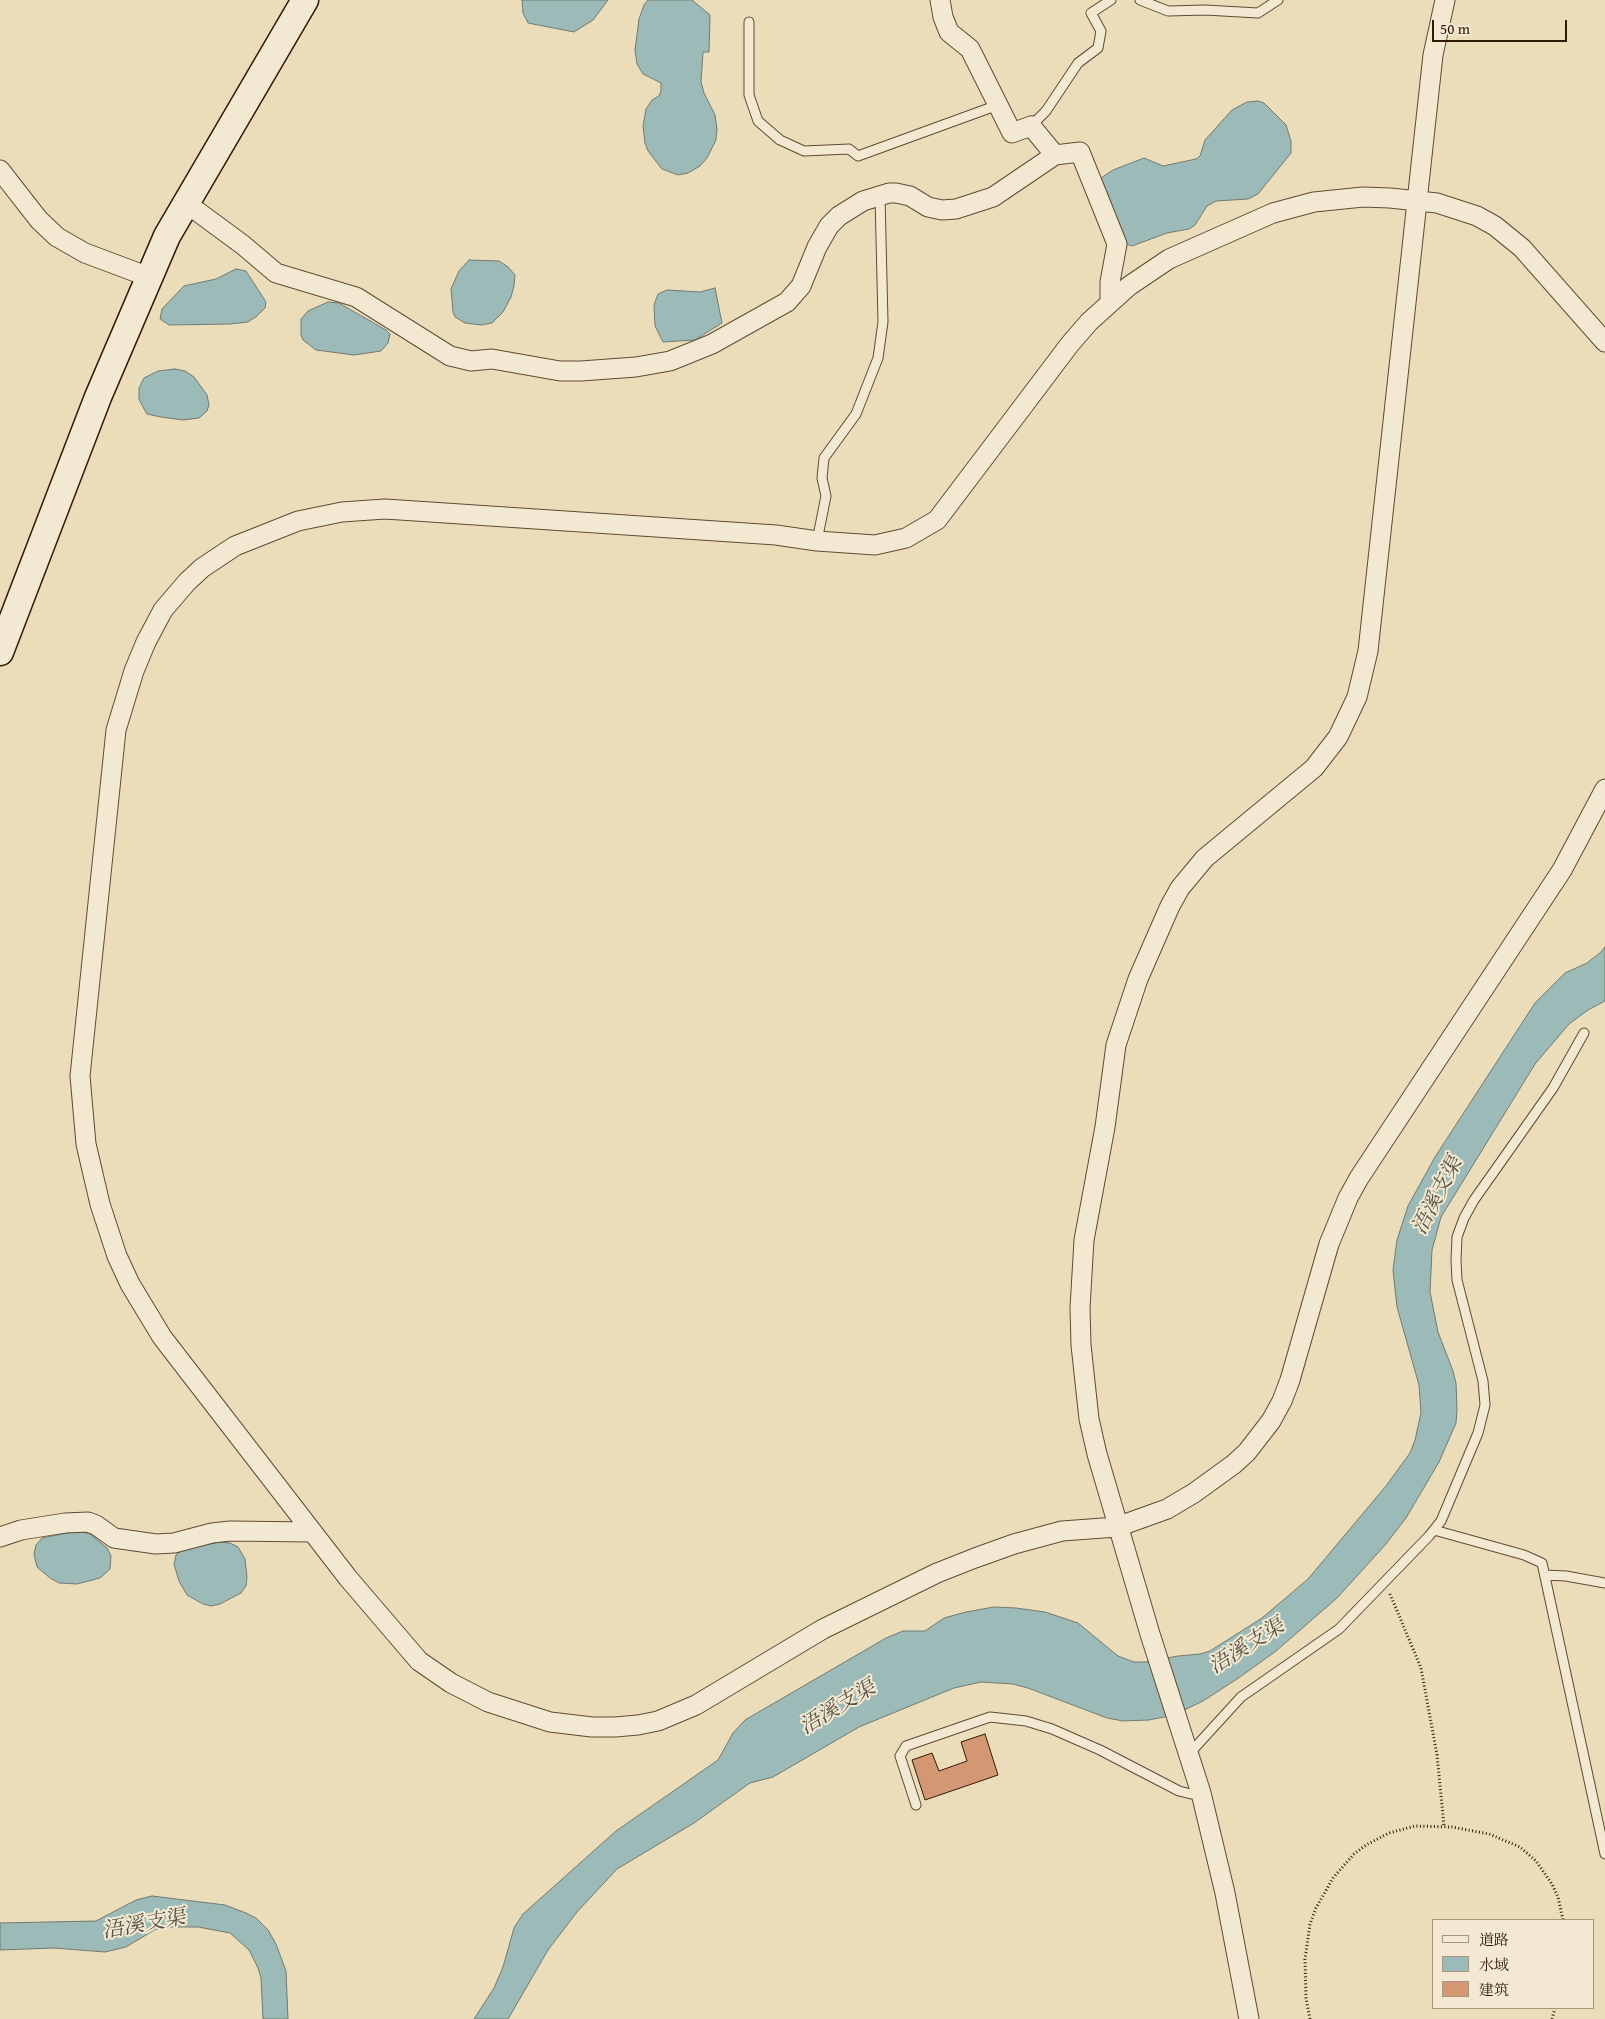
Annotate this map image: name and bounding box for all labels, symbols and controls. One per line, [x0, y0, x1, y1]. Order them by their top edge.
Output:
scale bar [1435, 10, 1570, 42]
text: 50 m [1440, 18, 1470, 39]
water label: 浯溪支渠 [1408, 1153, 1468, 1239]
water label: 浯溪支渠 [1205, 1614, 1289, 1680]
water label: 浯溪支渠 [796, 1676, 880, 1740]
water label: 浯溪支渠 [100, 1905, 188, 1945]
legend [1432, 1919, 1595, 2009]
text: 道路 [1479, 1929, 1509, 1950]
text: 水域 [1479, 1954, 1509, 1975]
text: 建筑 [1479, 1979, 1509, 2000]

